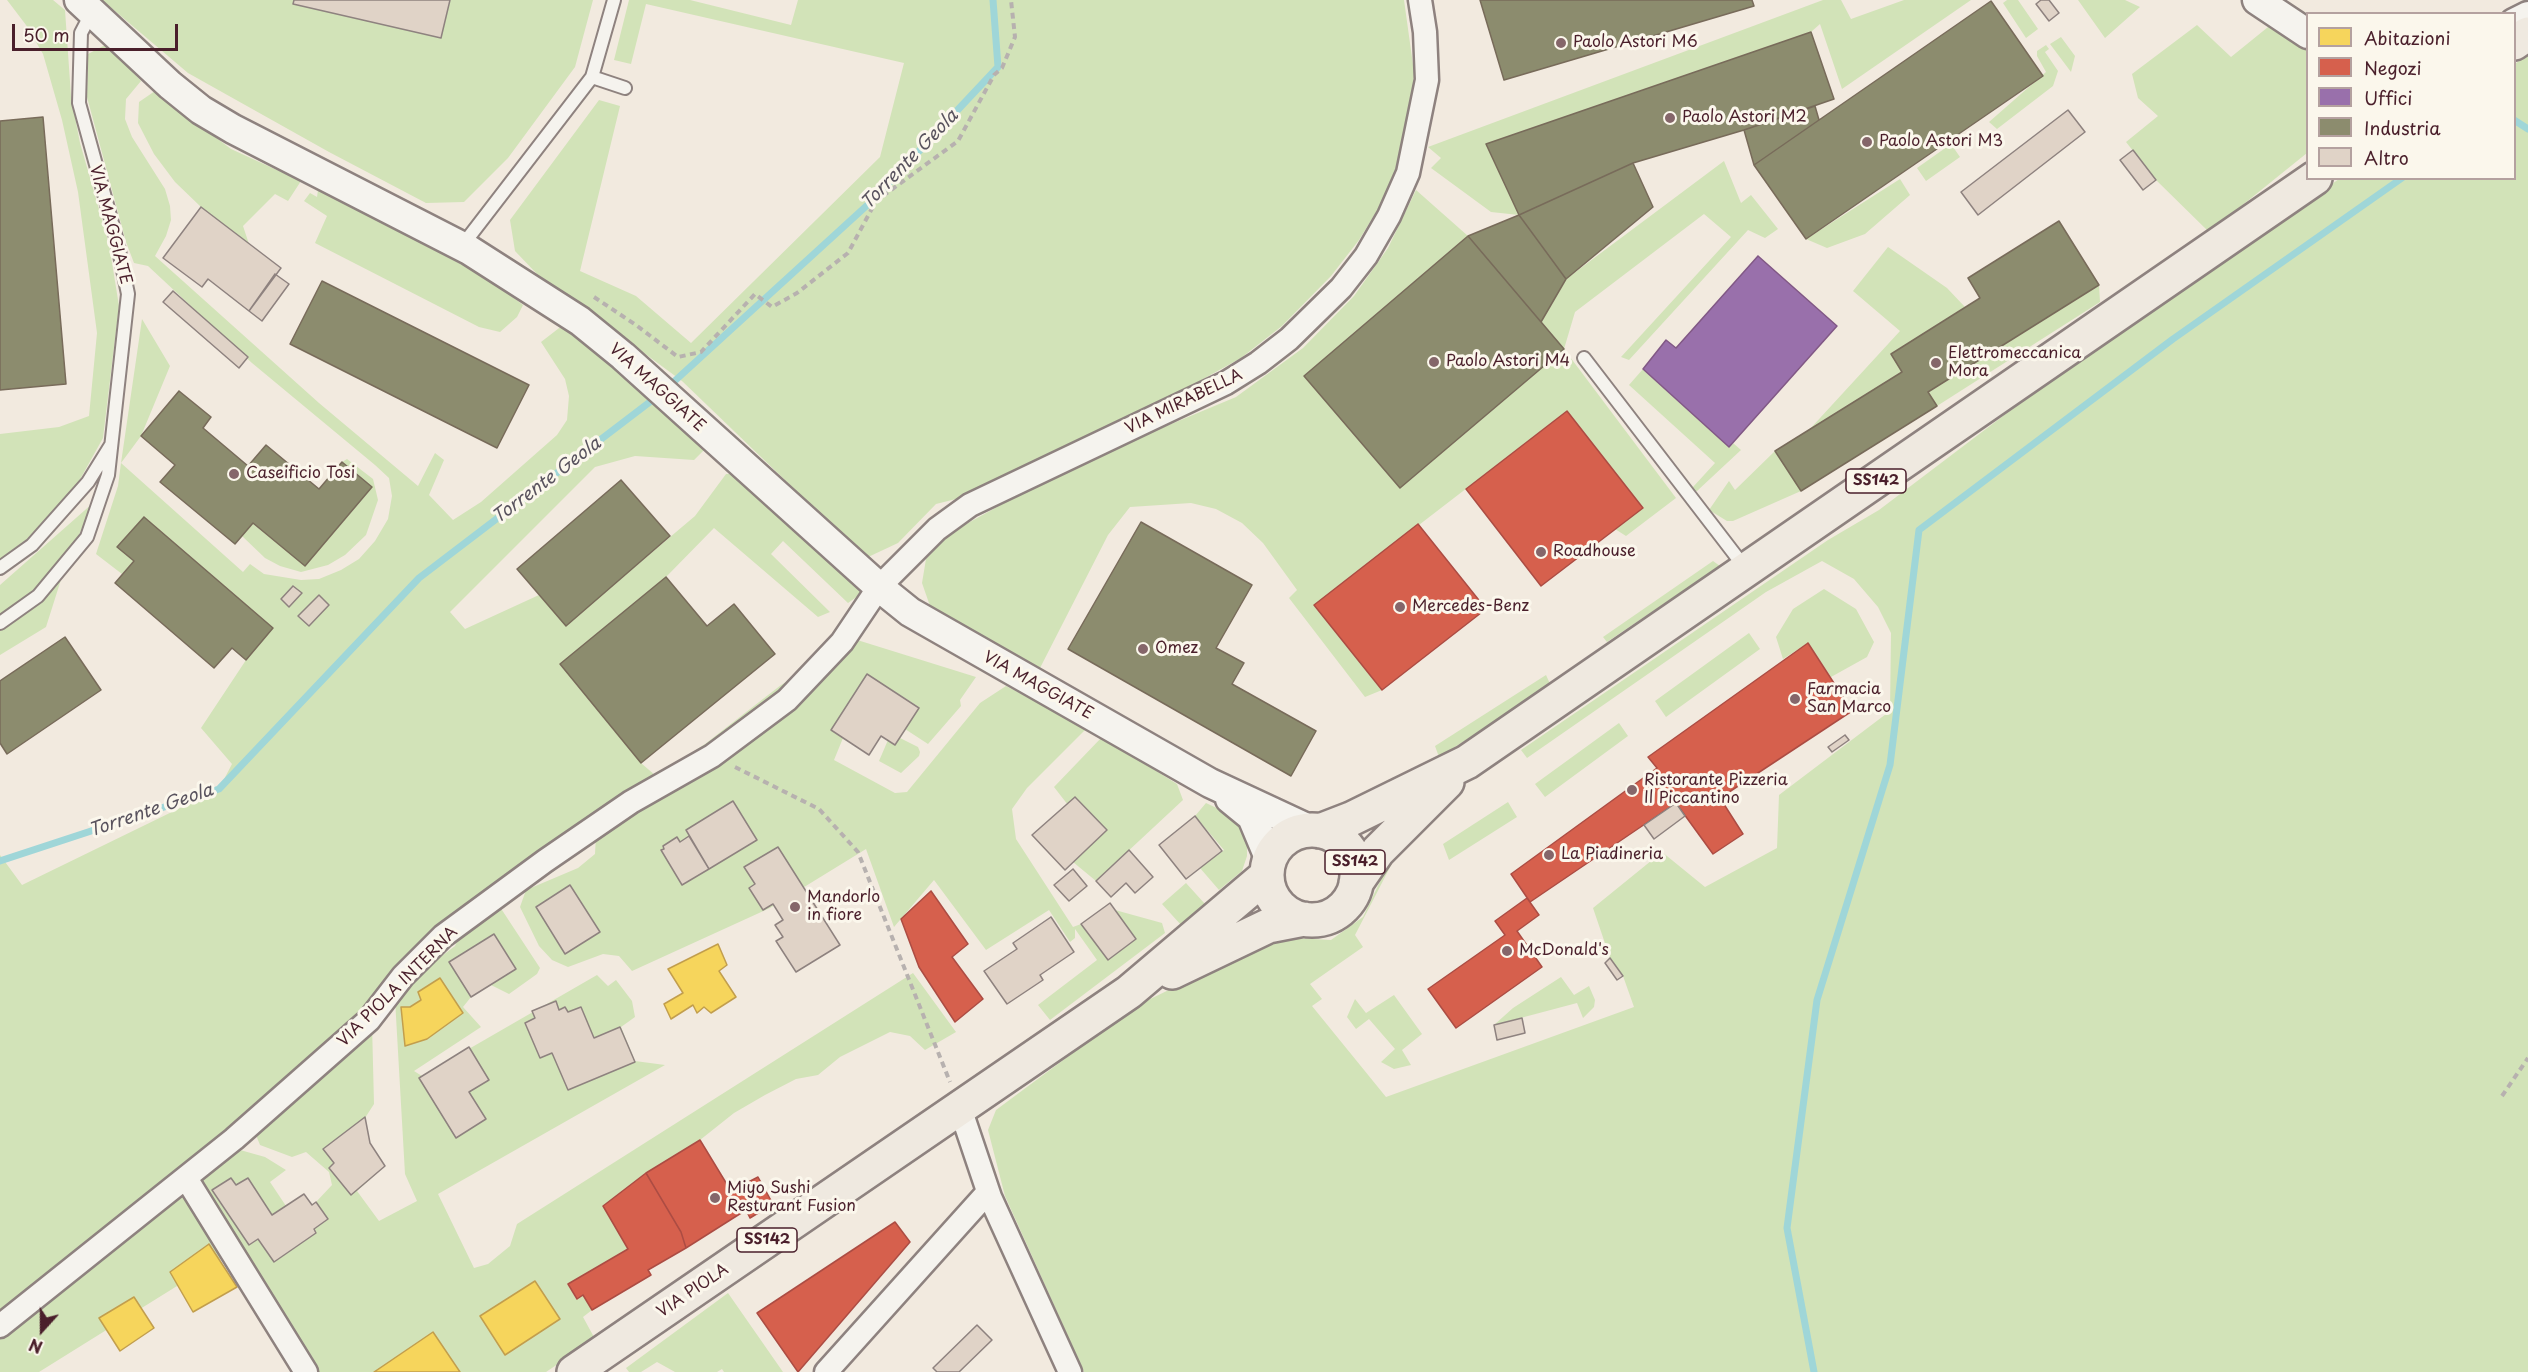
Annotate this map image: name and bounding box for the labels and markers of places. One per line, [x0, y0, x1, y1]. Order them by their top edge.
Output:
place label: Paolo Astori M6 [1573, 33, 1698, 53]
marker: Paolo Astori M6 [1554, 36, 1568, 50]
place label: Paolo Astori M2 [1682, 108, 1807, 128]
marker: Paolo Astori M2 [1663, 111, 1677, 125]
place label: Paolo Astori M3 [1879, 132, 2003, 152]
marker: Paolo Astori M3 [1860, 135, 1874, 149]
place label: Elettromeccanica Mora [1948, 344, 2081, 382]
place label: Paolo Astori M4 [1446, 352, 1570, 372]
marker: Paolo Astori M4 [1427, 355, 1441, 369]
marker: Elettromeccanica Mora [1929, 356, 1943, 370]
place label: Caseificio Tosi [246, 464, 355, 484]
marker: Caseificio Tosi [227, 467, 241, 481]
place label: Roadhouse [1553, 542, 1636, 562]
marker: Roadhouse [1534, 545, 1548, 559]
place label: Mercedes-Benz [1412, 597, 1529, 617]
marker: Mercedes-Benz [1393, 600, 1407, 614]
place label: Omez [1155, 639, 1198, 659]
marker: Omez [1136, 642, 1150, 656]
place label: Farmacia San Marco [1807, 680, 1891, 718]
marker: Farmacia San Marco [1788, 692, 1802, 706]
place label: Ristorante Pizzeria Il Piccantino [1644, 771, 1788, 809]
marker: Ristorante Pizzeria Il Piccantino [1625, 783, 1639, 797]
place label: La Piadineria [1561, 845, 1663, 865]
marker: La Piadineria [1542, 848, 1556, 862]
place label: Mandorlo in fiore [807, 888, 880, 926]
marker: Mandorlo in fiore [788, 900, 802, 914]
place label: McDonald's [1519, 941, 1609, 961]
marker: McDonald's [1500, 944, 1514, 958]
place label: Miyo Sushi Resturant Fusion [727, 1179, 856, 1217]
marker: Miyo Sushi Resturant Fusion [708, 1191, 722, 1205]

